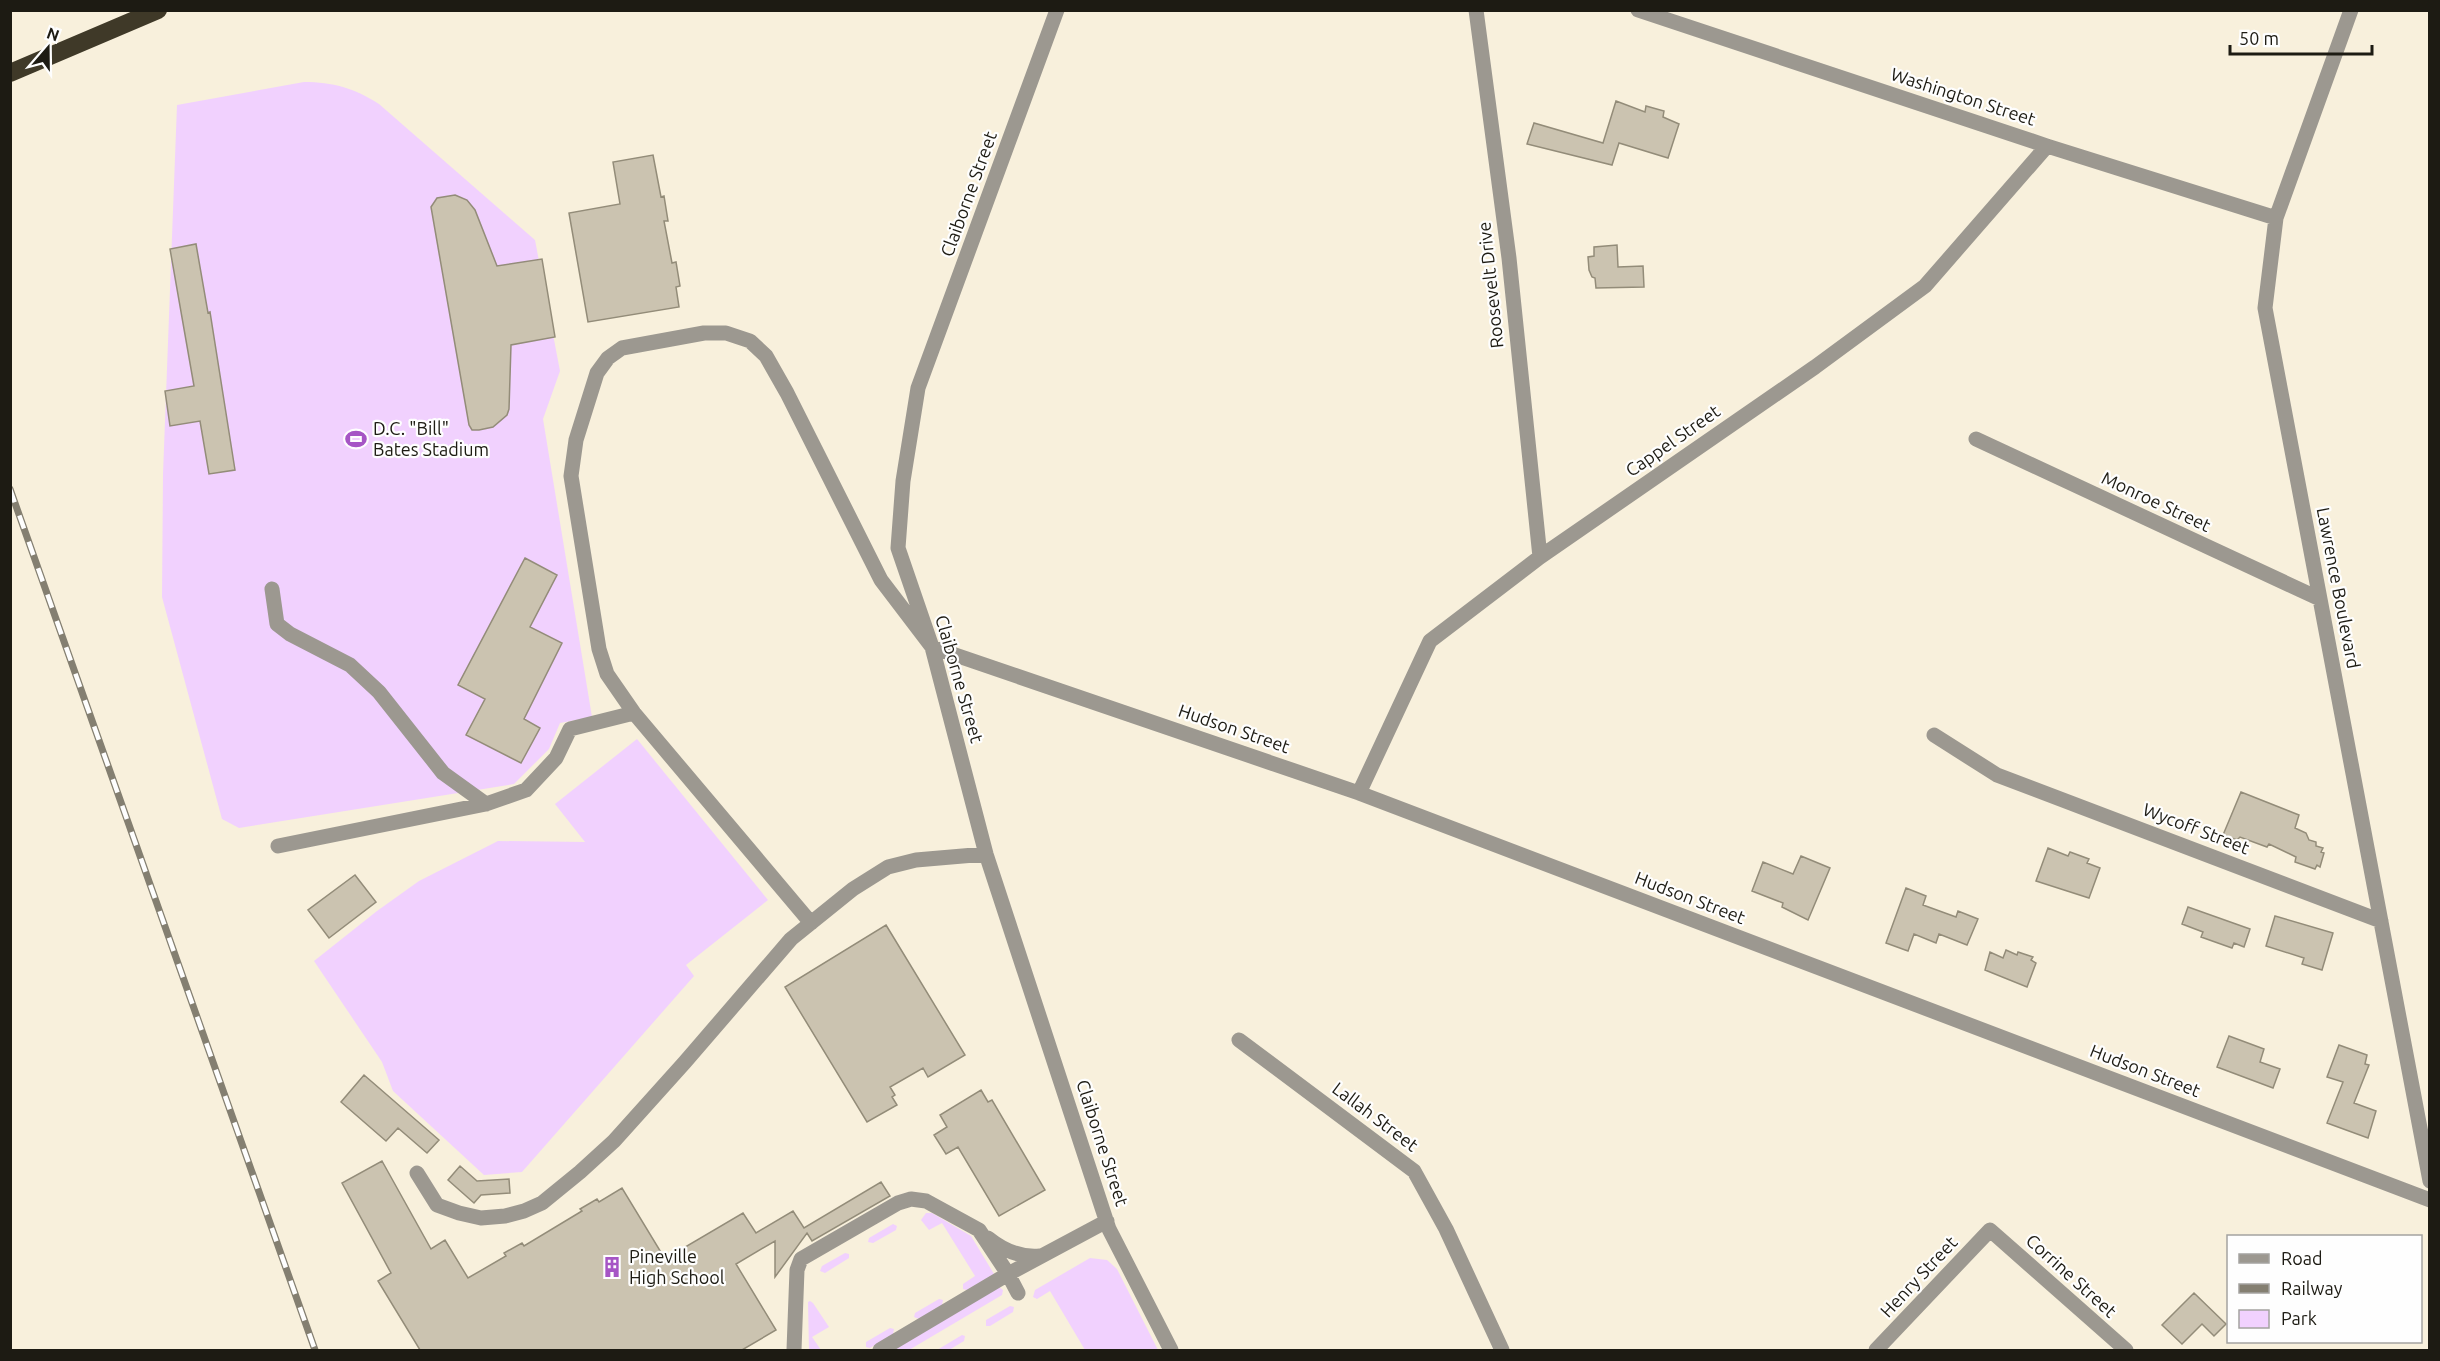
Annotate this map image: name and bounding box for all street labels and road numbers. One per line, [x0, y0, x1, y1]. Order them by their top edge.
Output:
street label: Washington Street [1888, 63, 2038, 129]
street label: Claiborne Street [936, 128, 1000, 259]
street label: Roosevelt Drive [1473, 221, 1507, 349]
street label: Cappel Street [1621, 400, 1723, 480]
street label: Monroe Street [2099, 467, 2214, 535]
street label: Lawrence Boulevard [2314, 505, 2364, 670]
street label: Claiborne Street [932, 613, 988, 745]
street label: Hudson Street [1176, 700, 1293, 756]
street label: Wycoff Street [2140, 799, 2252, 858]
street label: Hudson Street [1632, 867, 1748, 927]
street label: Hudson Street [2087, 1040, 2203, 1100]
street label: Claiborne Street [1073, 1077, 1133, 1208]
street label: Lallah Street [1329, 1078, 1422, 1155]
street label: Corrine Street [2023, 1230, 2121, 1321]
street label: Henry Street [1876, 1232, 1961, 1321]

